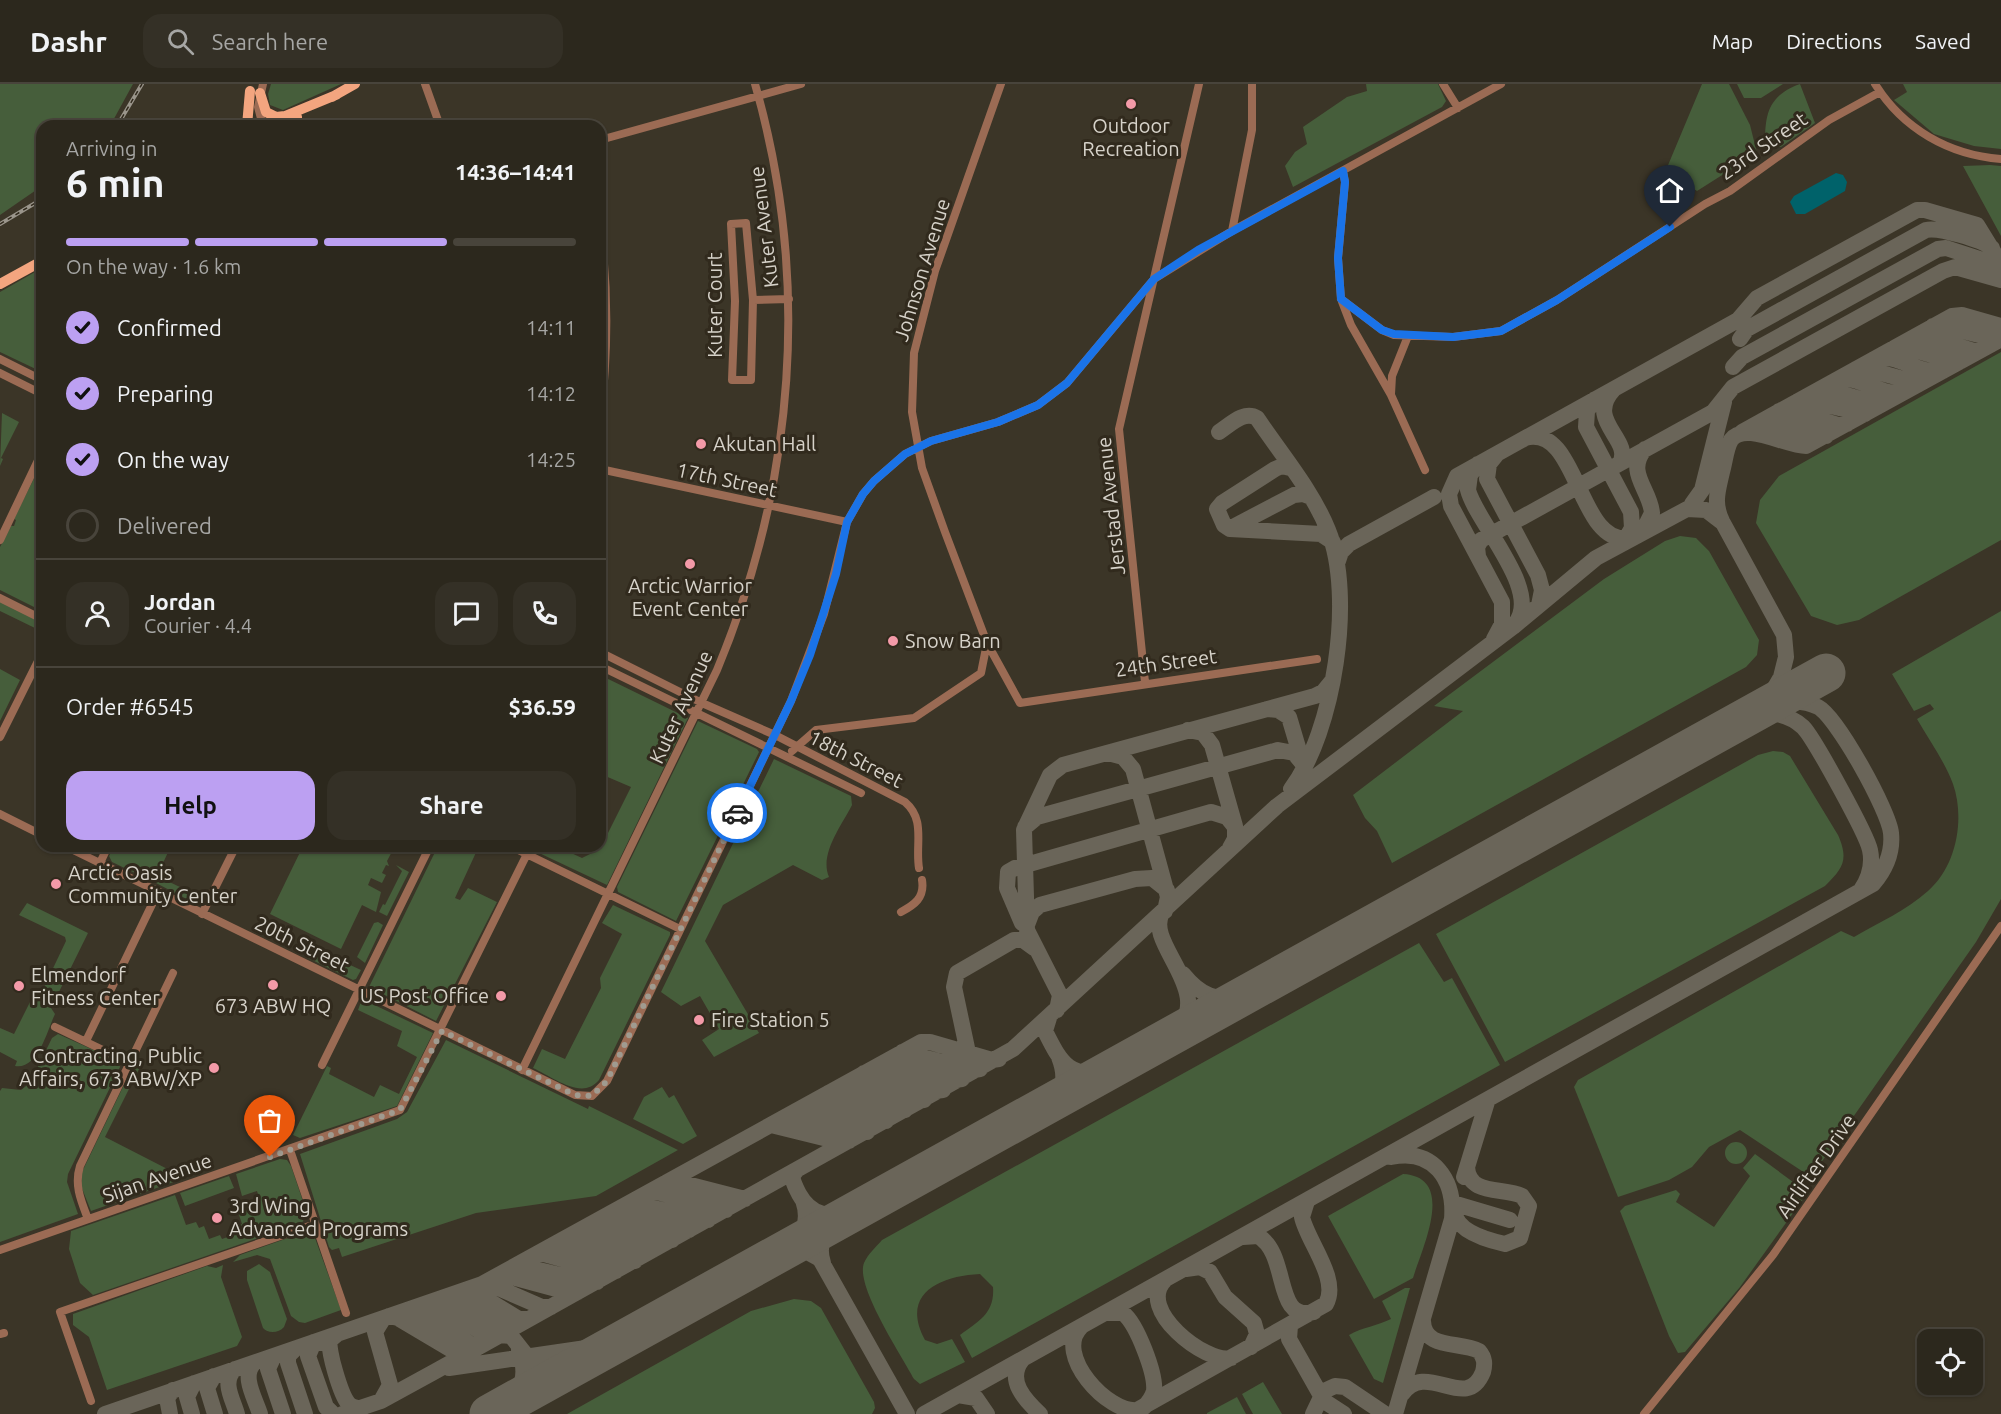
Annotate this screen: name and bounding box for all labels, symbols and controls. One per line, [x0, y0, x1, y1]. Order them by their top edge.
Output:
search box [143, 14, 563, 68]
icon: search [164, 25, 197, 58]
text: Dashr [30, 26, 107, 57]
text: Search here [212, 29, 328, 54]
text: Map [1712, 29, 1753, 53]
text: Directions [1786, 29, 1882, 53]
text: Saved [1915, 29, 1971, 53]
marker: Outdoor Recreation [1124, 97, 1138, 111]
street label: 23rd Street [1714, 107, 1811, 184]
place label: Outdoor Recreation [1082, 114, 1180, 160]
text: Arriving in [66, 137, 157, 160]
text: 14:36–14:41 [455, 159, 576, 184]
text: 6 min [66, 161, 165, 204]
street label: Kuter Avenue [745, 165, 782, 289]
pin [1644, 165, 1695, 227]
icon: home [1653, 174, 1686, 207]
street label: Johnson Avenue [889, 196, 954, 344]
street label: Kuter Court [703, 252, 726, 358]
text: On the way · 1.6 km [66, 255, 241, 278]
icon: check [66, 311, 99, 344]
text: Confirmed [117, 315, 222, 340]
text: 14:11 [526, 316, 576, 339]
icon: check [66, 377, 99, 410]
text: Preparing [117, 381, 214, 406]
text: 14:12 [526, 382, 576, 405]
place label: Akutan Hall [713, 432, 816, 455]
street label: Jerstad Avenue [1092, 436, 1129, 576]
marker: Akutan Hall [694, 437, 708, 451]
icon: check [66, 443, 99, 476]
text: On the way [117, 447, 229, 472]
text: 14:25 [526, 448, 576, 471]
street label: 17th Street [675, 458, 780, 501]
text: Delivered [117, 513, 212, 538]
marker: Arctic Warrior Event Center [683, 557, 697, 571]
place label: Arctic Warrior Event Center [628, 574, 752, 620]
button: person [66, 582, 129, 645]
button: chat [435, 582, 498, 645]
button: phone [513, 582, 576, 645]
text: Jordan [144, 589, 216, 614]
text: Courier · 4.4 [144, 614, 252, 637]
place label: Snow Barn [905, 629, 1001, 652]
marker: Snow Barn [886, 634, 900, 648]
street label: 24th Street [1114, 644, 1218, 681]
street label: Kuter Avenue [644, 647, 717, 767]
text: Order #6545 [66, 694, 194, 719]
text: $36.59 [509, 694, 576, 719]
street label: 18th Street [805, 725, 907, 792]
button: Help [66, 771, 315, 840]
button: Share [327, 771, 576, 840]
courier [707, 783, 767, 843]
icon: car [721, 797, 754, 830]
place label: Arctic Oasis Community Center [68, 861, 238, 907]
marker: Arctic Oasis Community Center [49, 877, 63, 891]
street label: 20th Street [251, 911, 353, 976]
place label: Elmendorf Fitness Center [31, 963, 160, 1009]
marker: 673 ABW HQ [266, 978, 280, 992]
marker: Elmendorf Fitness Center [12, 979, 26, 993]
place label: US Post Office [360, 984, 489, 1007]
marker: US Post Office [494, 989, 508, 1003]
place label: 673 ABW HQ [215, 994, 331, 1017]
place label: Fire Station 5 [711, 1008, 830, 1031]
marker: Fire Station 5 [692, 1013, 706, 1027]
place label: Contracting, Public Affairs, 673 ABW/XP [19, 1044, 202, 1090]
marker: Contracting, Public Affairs, 673 ABW/XP [207, 1061, 221, 1075]
pin [244, 1095, 295, 1157]
icon: bag [253, 1104, 286, 1137]
street label: Airlifter Drive [1771, 1109, 1860, 1222]
street label: Sijan Avenue [99, 1148, 214, 1207]
place label: 3rd Wing Advanced Programs [229, 1194, 408, 1240]
marker: 3rd Wing Advanced Programs [210, 1211, 224, 1225]
map controls [1917, 1329, 1983, 1395]
button: locate [1917, 1329, 1983, 1395]

